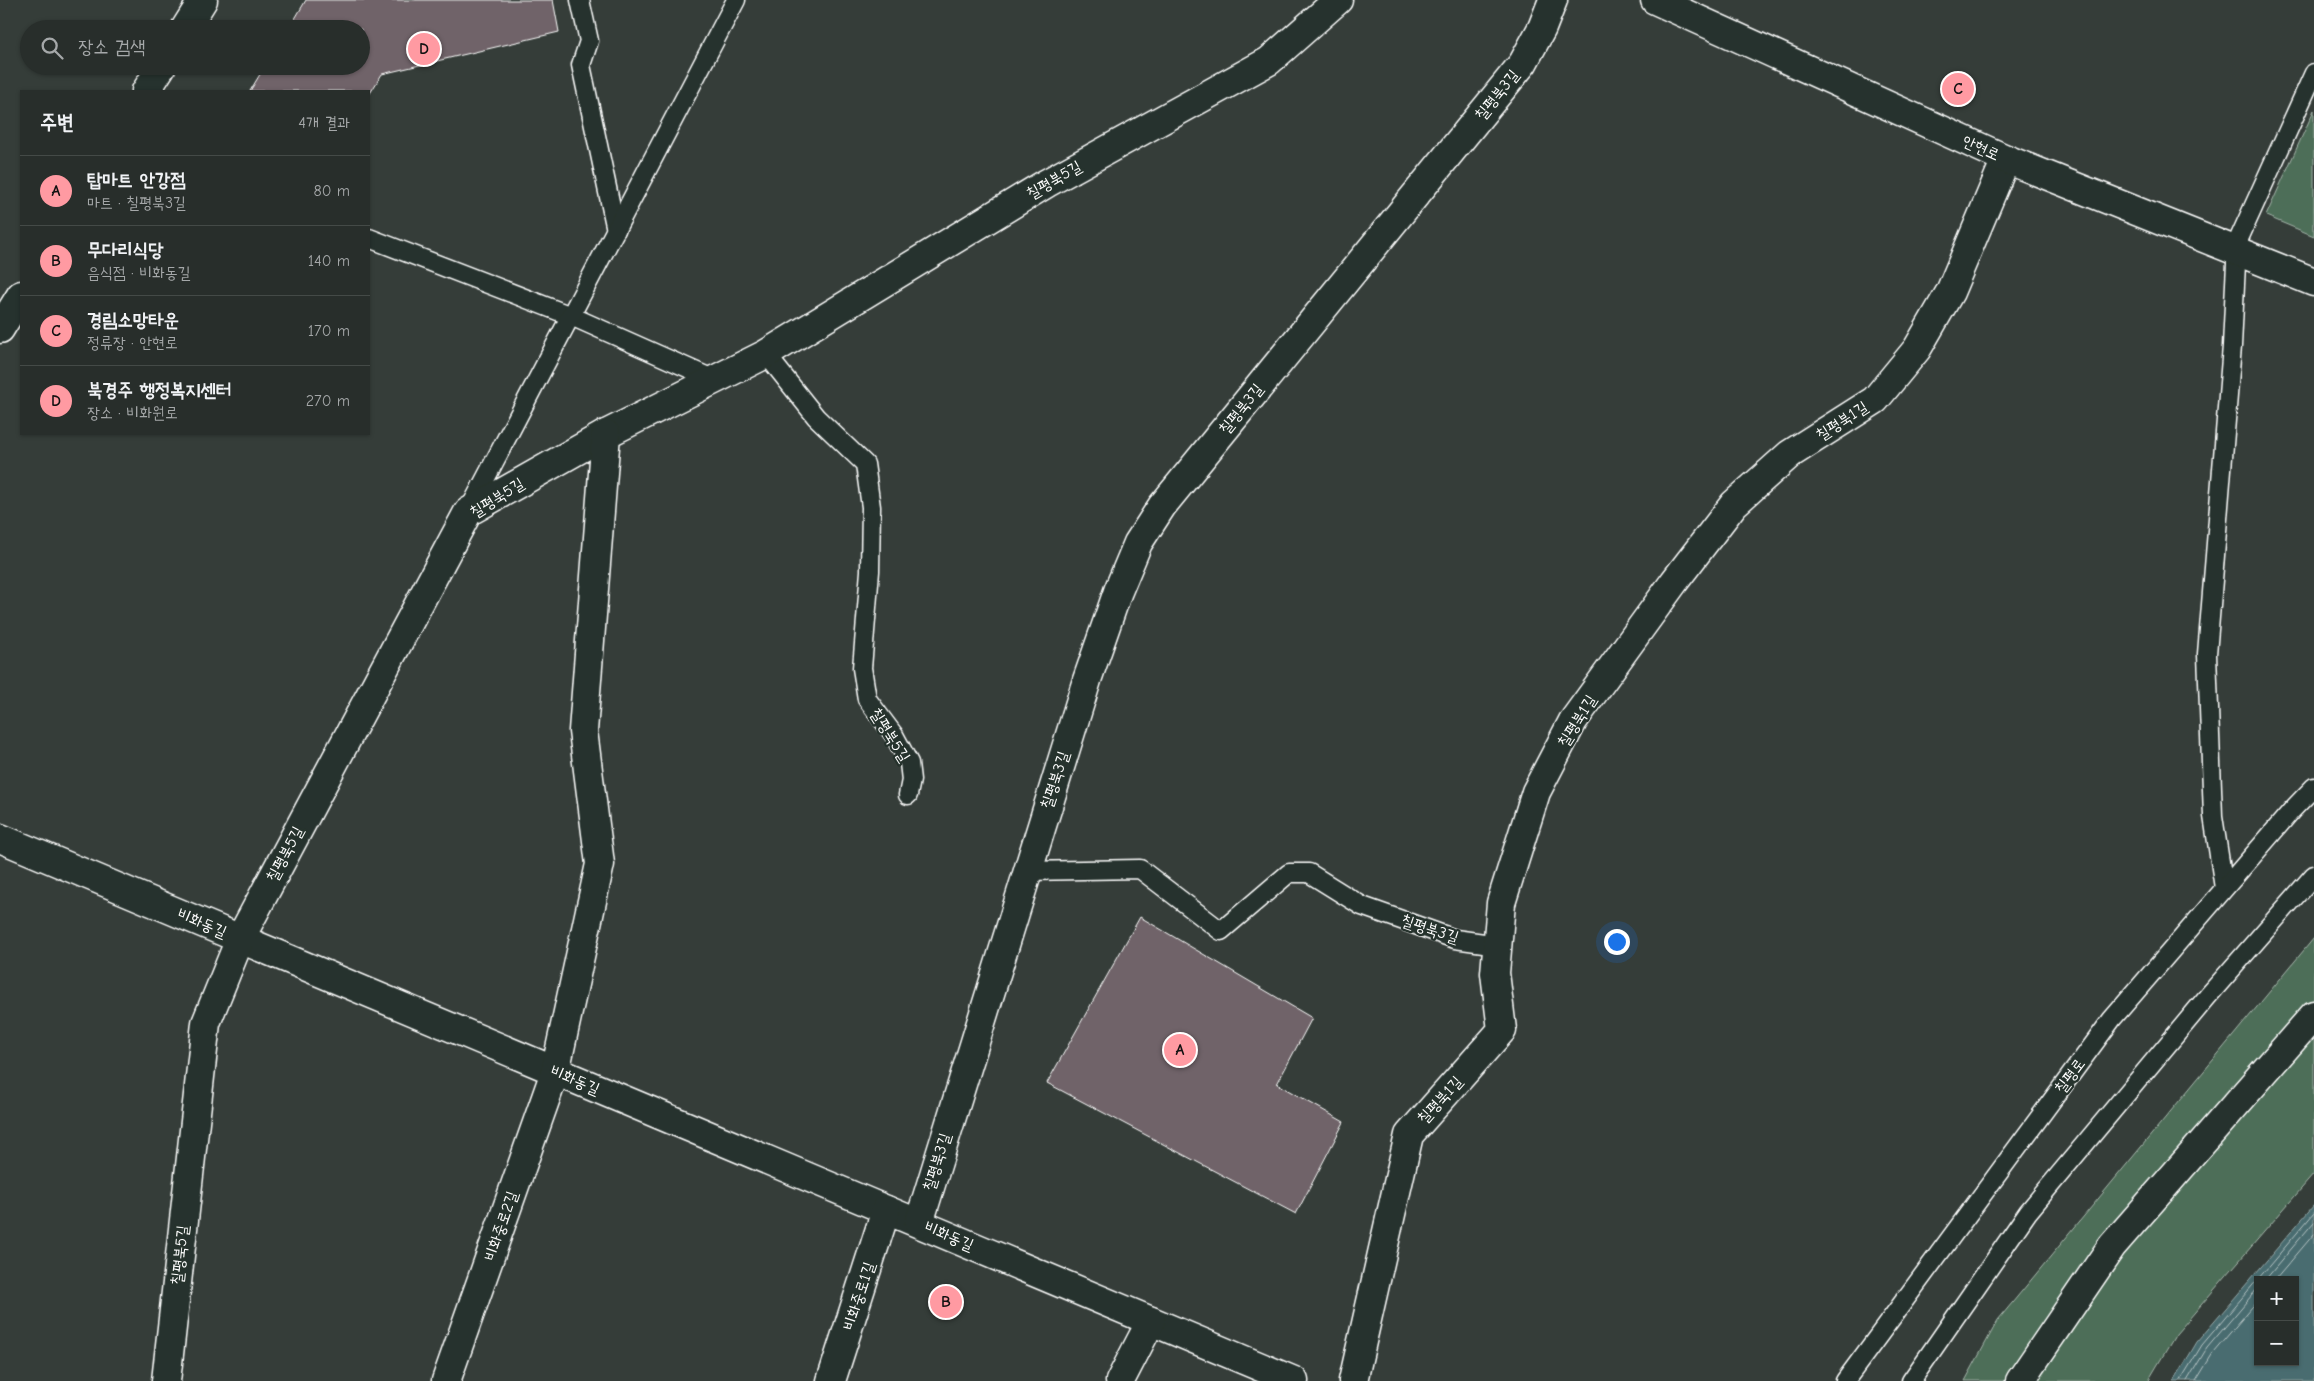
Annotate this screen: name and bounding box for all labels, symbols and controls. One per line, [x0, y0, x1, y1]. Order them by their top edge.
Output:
search box [20, 20, 370, 75]
pin: D [408, 30, 440, 68]
icon: search [38, 34, 66, 62]
text: 장소 검색 [78, 36, 146, 58]
street label: 칠평북3길 [1471, 66, 1523, 124]
pin: C [1942, 70, 1974, 108]
text: 주변 [40, 110, 74, 134]
text: 4개 결과 [298, 114, 350, 132]
street label: 안현로 [1960, 132, 2002, 164]
street label: 칠평북5길 [1023, 157, 1085, 203]
text: 탑마트 안강점 [87, 169, 186, 191]
text: A [52, 182, 60, 200]
text: 80 m [313, 182, 350, 200]
text: 마트 · 칠평북3길 [87, 194, 186, 212]
text: 무다리식당 [87, 239, 163, 261]
text: B [51, 252, 61, 270]
text: 140 m [308, 252, 350, 270]
text: 음식점 · 비화동길 [87, 264, 191, 282]
text: 경림소망타운 [87, 309, 179, 331]
text: C [51, 322, 61, 340]
text: 170 m [308, 322, 350, 340]
text: 정류장 · 안현로 [87, 334, 178, 352]
text: 북경주 행정복지센터 [87, 379, 231, 401]
street label: 칠평북3길 [1215, 380, 1267, 438]
text: D [51, 392, 61, 410]
text: 270 m [306, 392, 350, 410]
street label: 칠평북1길 [1813, 398, 1871, 444]
text: 장소 · 비화원로 [87, 404, 178, 422]
street label: 칠평북5길 [467, 474, 527, 522]
street label: 칠평북1길 [1554, 692, 1600, 750]
street label: 칠평북5길 [866, 705, 914, 765]
street label: 칠평북3길 [1037, 749, 1073, 811]
street label: 칠평북5길 [263, 823, 307, 885]
street label: 비화동길 [175, 905, 229, 941]
street label: 칠평북3길 [1399, 911, 1461, 947]
your location [1604, 929, 1630, 955]
pin: A [1164, 1031, 1196, 1069]
street label: 칠평로 [2051, 1055, 2089, 1097]
street label: 비화동길 [548, 1062, 602, 1098]
street label: 칠평북1길 [1414, 1072, 1466, 1128]
street label: 칠평북3길 [920, 1131, 954, 1193]
street label: 비화중로2길 [481, 1189, 521, 1263]
street label: 비화동길 [922, 1218, 976, 1254]
street label: 칠평북5길 [168, 1224, 192, 1286]
street label: 비화중로1길 [840, 1259, 879, 1332]
map controls [2254, 1276, 2299, 1366]
button: + [2254, 1276, 2299, 1321]
pin: B [930, 1283, 962, 1321]
button: − [2254, 1321, 2299, 1366]

